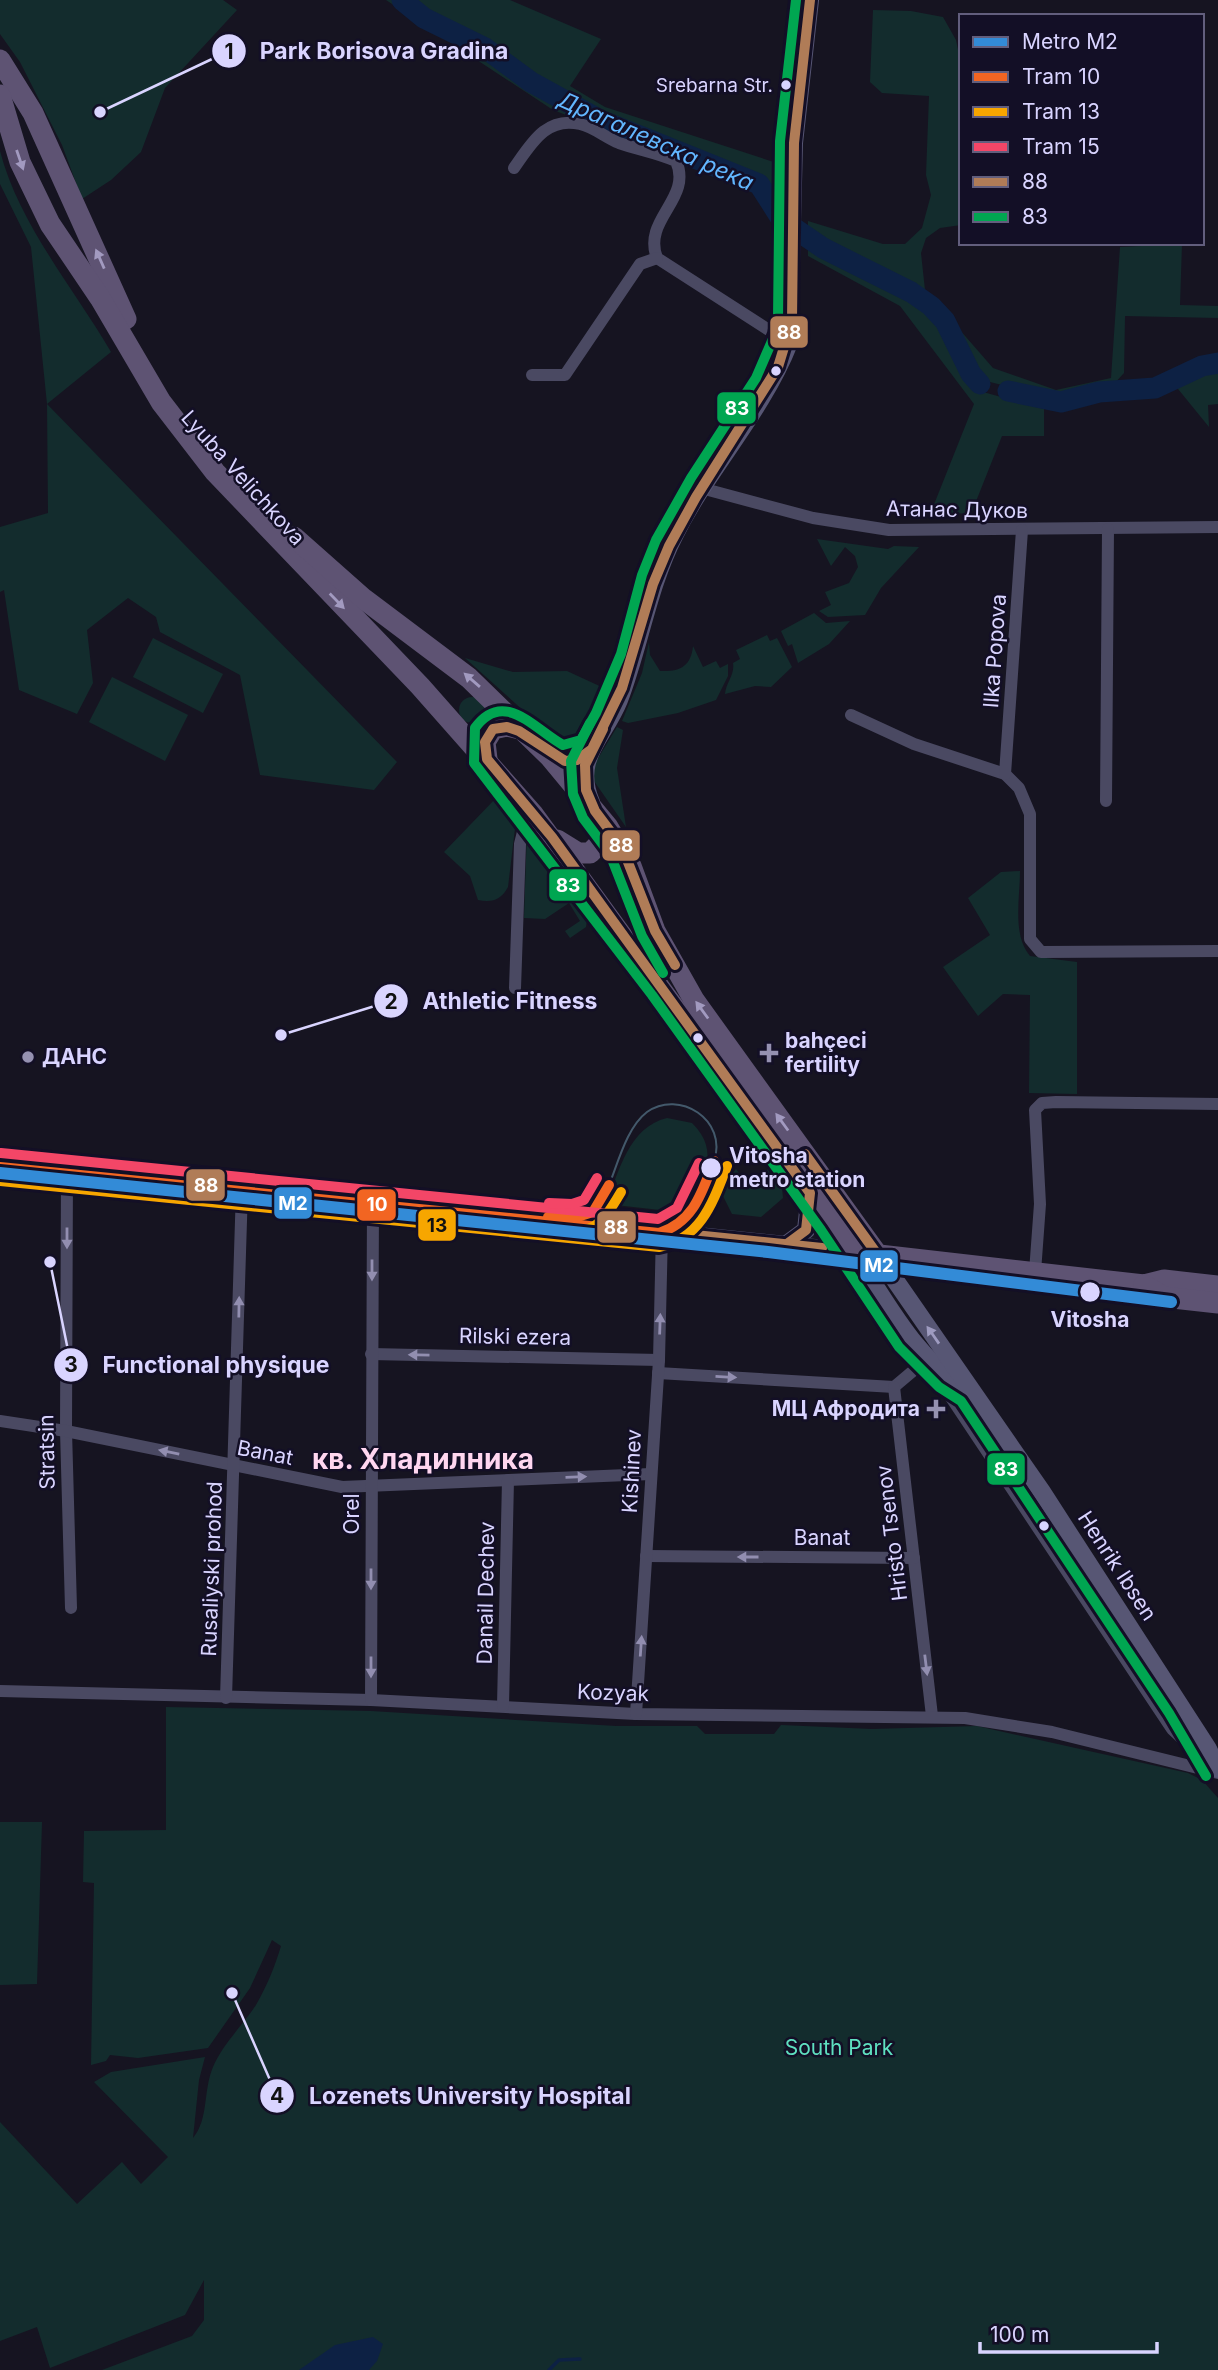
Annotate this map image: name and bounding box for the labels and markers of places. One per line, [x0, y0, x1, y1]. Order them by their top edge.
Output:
callout: Park Borisova Gradina [211, 29, 523, 73]
place label: Srebarna Str. [656, 74, 773, 97]
marker: Srebarna Str. [779, 78, 793, 92]
unlabelled marker [769, 364, 783, 378]
callout: Athletic Fitness [373, 979, 611, 1023]
place label: bahçeci fertility [785, 1028, 867, 1077]
unlabelled marker [691, 1031, 705, 1045]
marker: bahçeci fertility [759, 1043, 779, 1063]
place label: ДАНС [42, 1044, 107, 1069]
marker: ДАНС [20, 1049, 36, 1065]
place label: Vitosha metro station [729, 1143, 865, 1192]
marker: Vitosha metro station [699, 1156, 723, 1180]
marker: Vitosha [1078, 1280, 1102, 1304]
place label: Vitosha [1051, 1307, 1129, 1332]
callout: Functional physique [53, 1343, 343, 1387]
place label: МЦ Афродита [772, 1396, 920, 1421]
marker: МЦ Афродита [926, 1399, 946, 1419]
unlabelled marker [1037, 1519, 1051, 1533]
callout: Lozenets University Hospital [260, 2074, 644, 2118]

